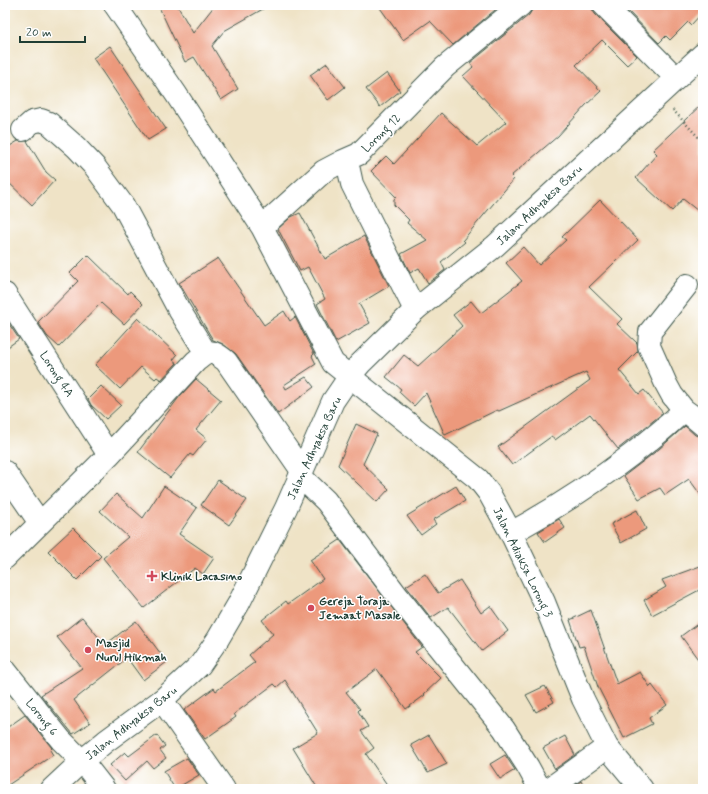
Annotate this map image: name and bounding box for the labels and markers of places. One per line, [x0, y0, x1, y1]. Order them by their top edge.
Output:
place label: Klinik Lacasino [161, 569, 242, 585]
marker: Klinik Lacasino [146, 570, 158, 582]
place label: Gereja Toraja Jemaat Masale [319, 594, 401, 624]
marker: Gereja Toraja Jemaat Masale [306, 603, 316, 613]
place label: Masjid Nurul Hikmah [96, 636, 167, 666]
marker: Masjid Nurul Hikmah [83, 645, 93, 655]

